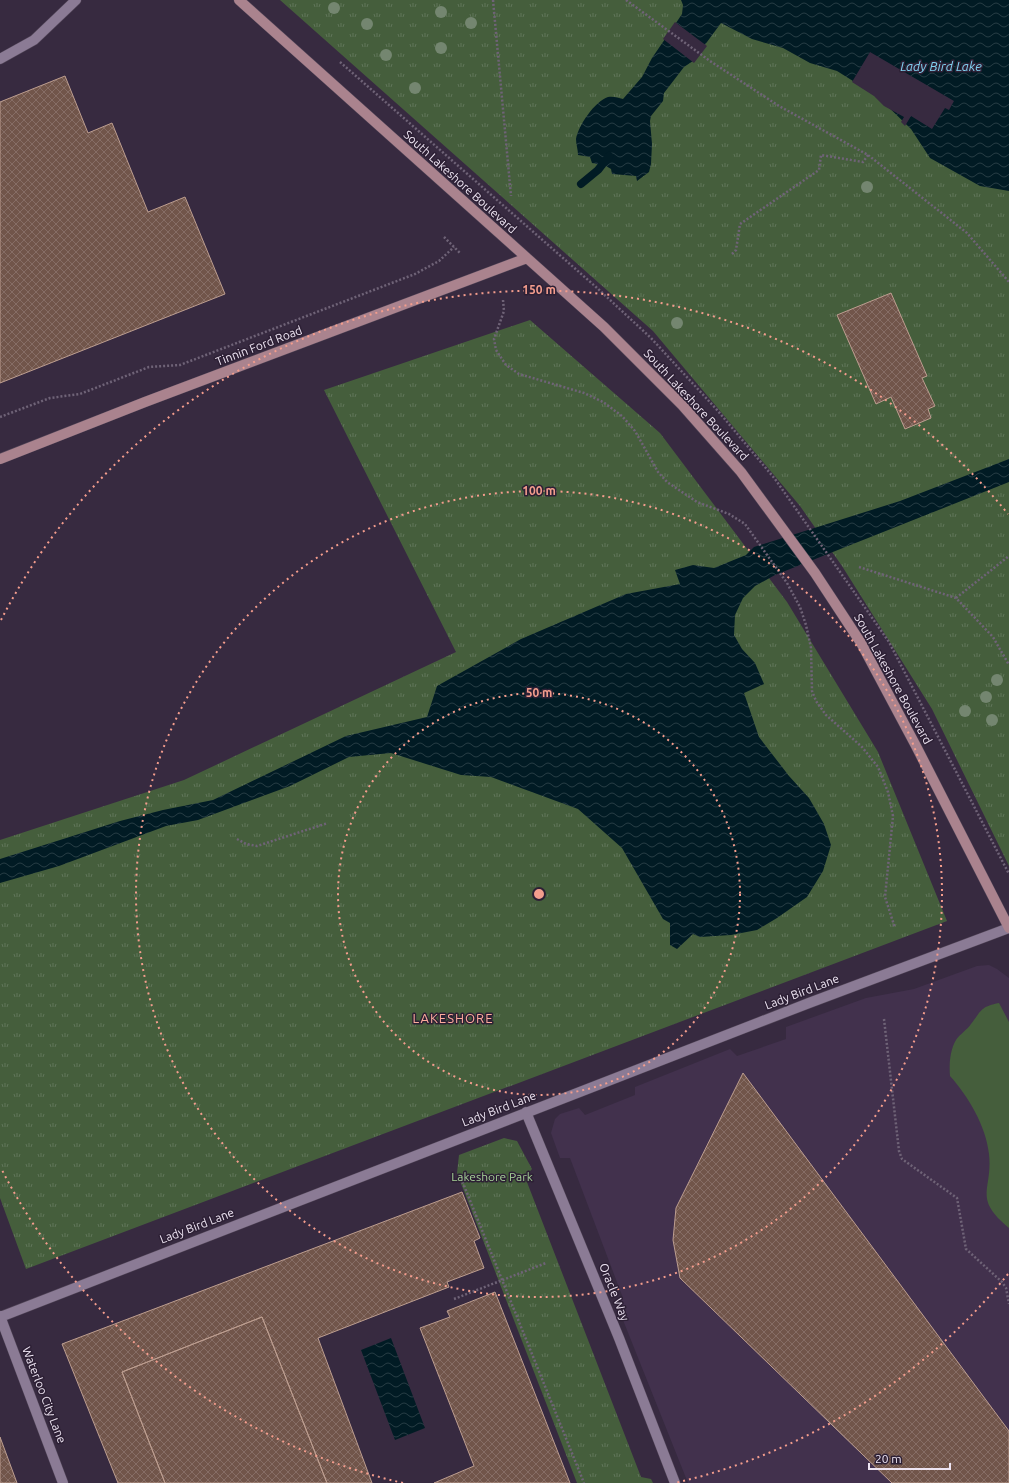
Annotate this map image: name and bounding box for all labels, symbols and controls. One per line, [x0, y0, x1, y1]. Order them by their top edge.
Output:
water label: Lady Bird Lake [900, 59, 982, 73]
street label: South Lakeshore Boulevard [401, 128, 519, 236]
text: 150 m [522, 283, 556, 296]
street label: Tinnin Ford Road [214, 323, 304, 368]
street label: South Lakeshore Boulevard [641, 346, 751, 463]
text: 100 m [522, 484, 556, 497]
street label: South Lakeshore Boulevard [852, 611, 935, 746]
text: 50 m [526, 686, 552, 699]
centre of rings [532, 887, 546, 901]
street label: Lady Bird Lane [763, 971, 841, 1012]
district label: LAKESHORE [412, 1011, 494, 1025]
street label: Lady Bird Lane [460, 1088, 538, 1129]
park label: Lakeshore Park [451, 1170, 533, 1183]
street label: Lady Bird Lane [158, 1205, 236, 1246]
street label: Oracle Way [597, 1261, 632, 1323]
street label: Waterloo City Lane [20, 1345, 69, 1445]
scale bar [869, 1445, 950, 1471]
text: 20 m [875, 1452, 902, 1465]

